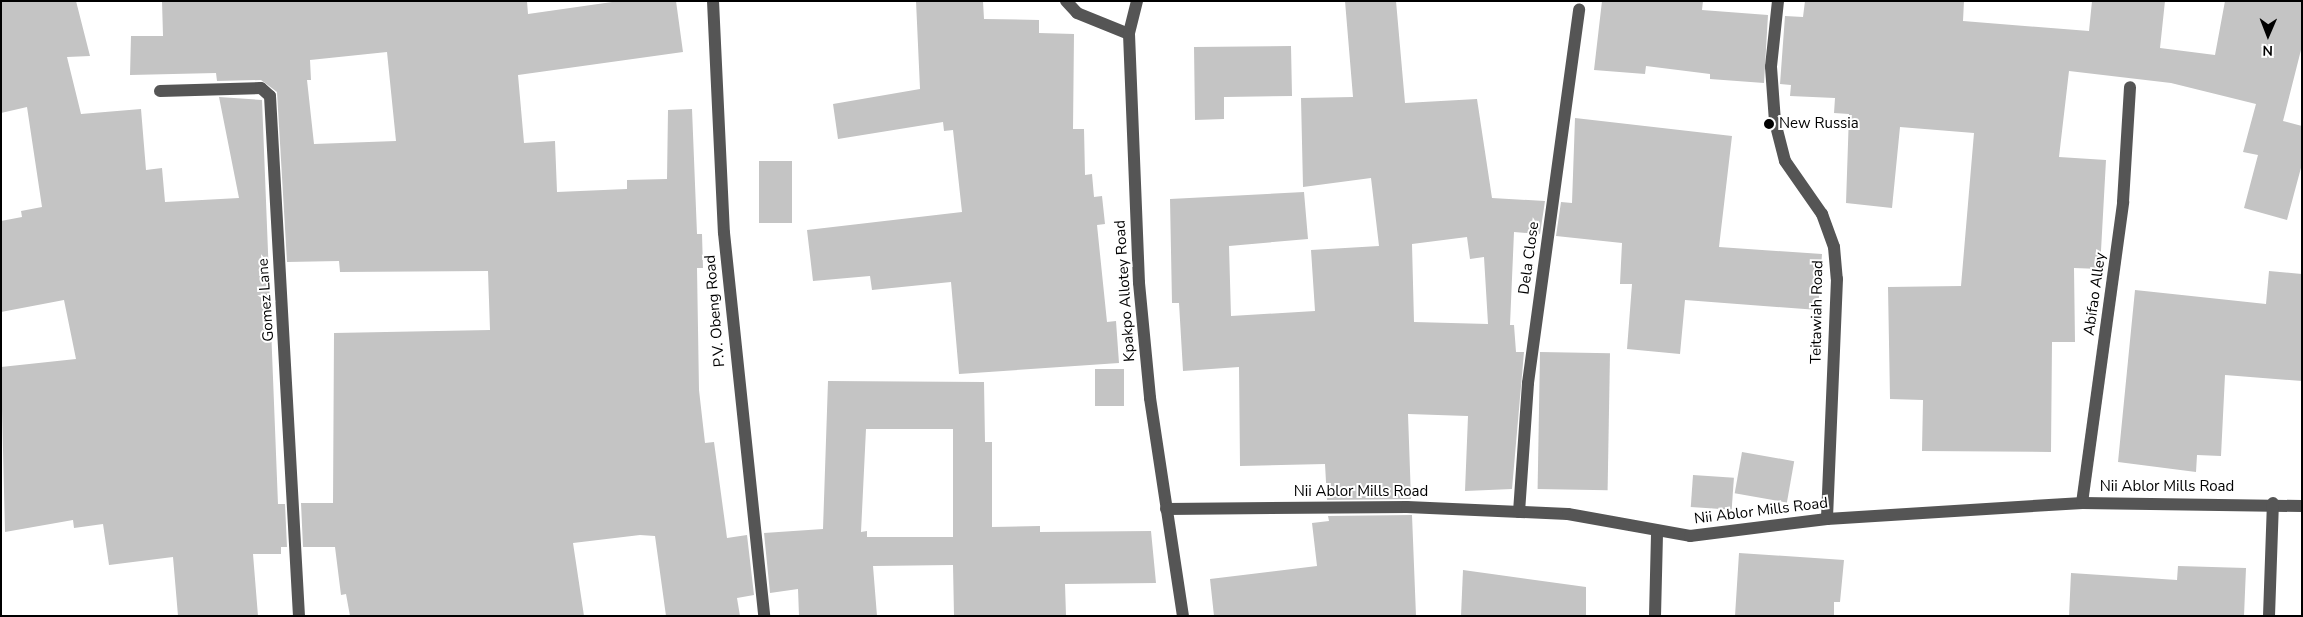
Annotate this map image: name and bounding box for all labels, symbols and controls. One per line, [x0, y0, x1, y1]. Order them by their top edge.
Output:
north arrow [2243, 10, 2293, 60]
text: N [2262, 41, 2273, 60]
place label: New Russia [1779, 115, 1859, 133]
marker: New Russia [1763, 118, 1775, 130]
street label: Kpakpo Allotey Road [1111, 220, 1139, 362]
street label: Dela Close [1515, 220, 1543, 296]
street label: Abifao Alley [2080, 251, 2110, 337]
street label: P.V. Obeng Road [701, 254, 729, 368]
street label: Gomez Lane [254, 258, 278, 342]
street label: Teitawiah Road [1807, 260, 1827, 364]
street label: Nii Ablor Mills Road [2100, 478, 2234, 496]
street label: Nii Ablor Mills Road [1294, 483, 1428, 501]
street label: Nii Ablor Mills Road [1693, 494, 1829, 528]

